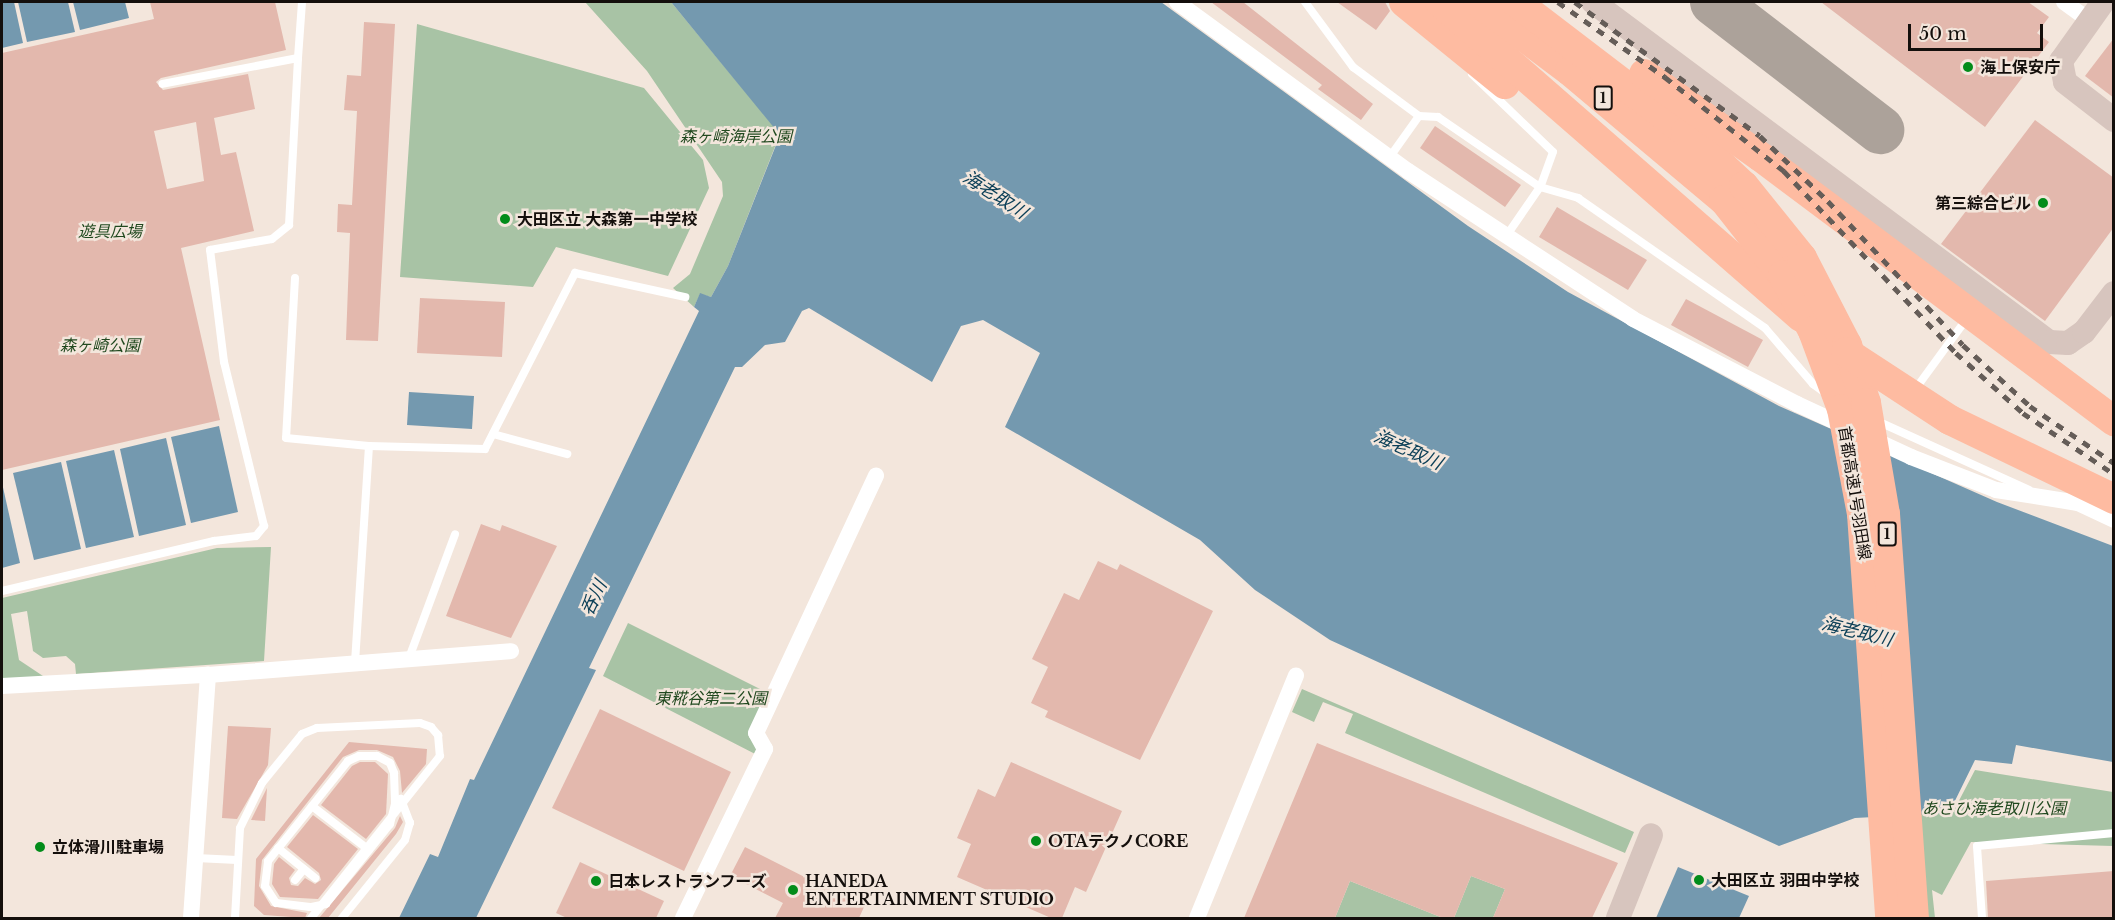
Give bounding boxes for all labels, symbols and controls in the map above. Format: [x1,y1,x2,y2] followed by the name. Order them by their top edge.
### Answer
[1911,12,2046,50] scale bar
[1919,23,1967,45] text: 50 m
[1980,57,2060,77] place label: 海上保安庁
[1961,60,1975,74] marker: 海上保安庁
[1592,86,1614,110] road number: 1
[680,126,792,146] park label: 森ヶ崎海岸公園
[959,166,1031,224] water label: 海老取川
[1935,193,2031,213] place label: 第三綜合ビル
[2036,196,2050,210] marker: 第三綜合ビル
[517,209,697,229] place label: 大田区立 大森第一中学校
[498,212,512,226] marker: 大田区立 大森第一中学校
[78,221,142,241] park label: 遊具広場
[60,335,140,355] park label: 森ヶ崎公園
[1371,425,1445,475] water label: 海老取川
[1835,425,1875,561] street label: 首都高速1号羽田線
[1876,522,1898,546] road number: 1
[576,577,612,619] water label: 呑川
[1819,613,1895,651] water label: 海老取川
[655,688,767,708] park label: 東糀谷第二公園
[1922,798,2066,818] park label: あさひ海老取川公園
[1048,831,1189,851] place label: OTAテクノCORE
[1029,834,1043,848] marker: OTAテクノCORE
[52,837,164,857] place label: 立体滑川駐車場
[33,840,47,854] marker: 立体滑川駐車場
[1711,870,1859,890] place label: 大田区立 羽田中学校
[608,871,768,891] place label: 日本レストランフーズ
[805,871,1054,909] place label: HANEDA ENTERTAINMENT STUDIO
[1692,873,1706,887] marker: 大田区立 羽田中学校
[589,874,603,888] marker: 日本レストランフーズ
[786,883,800,897] marker: HANEDA ENTERTAINMENT STUDIO

